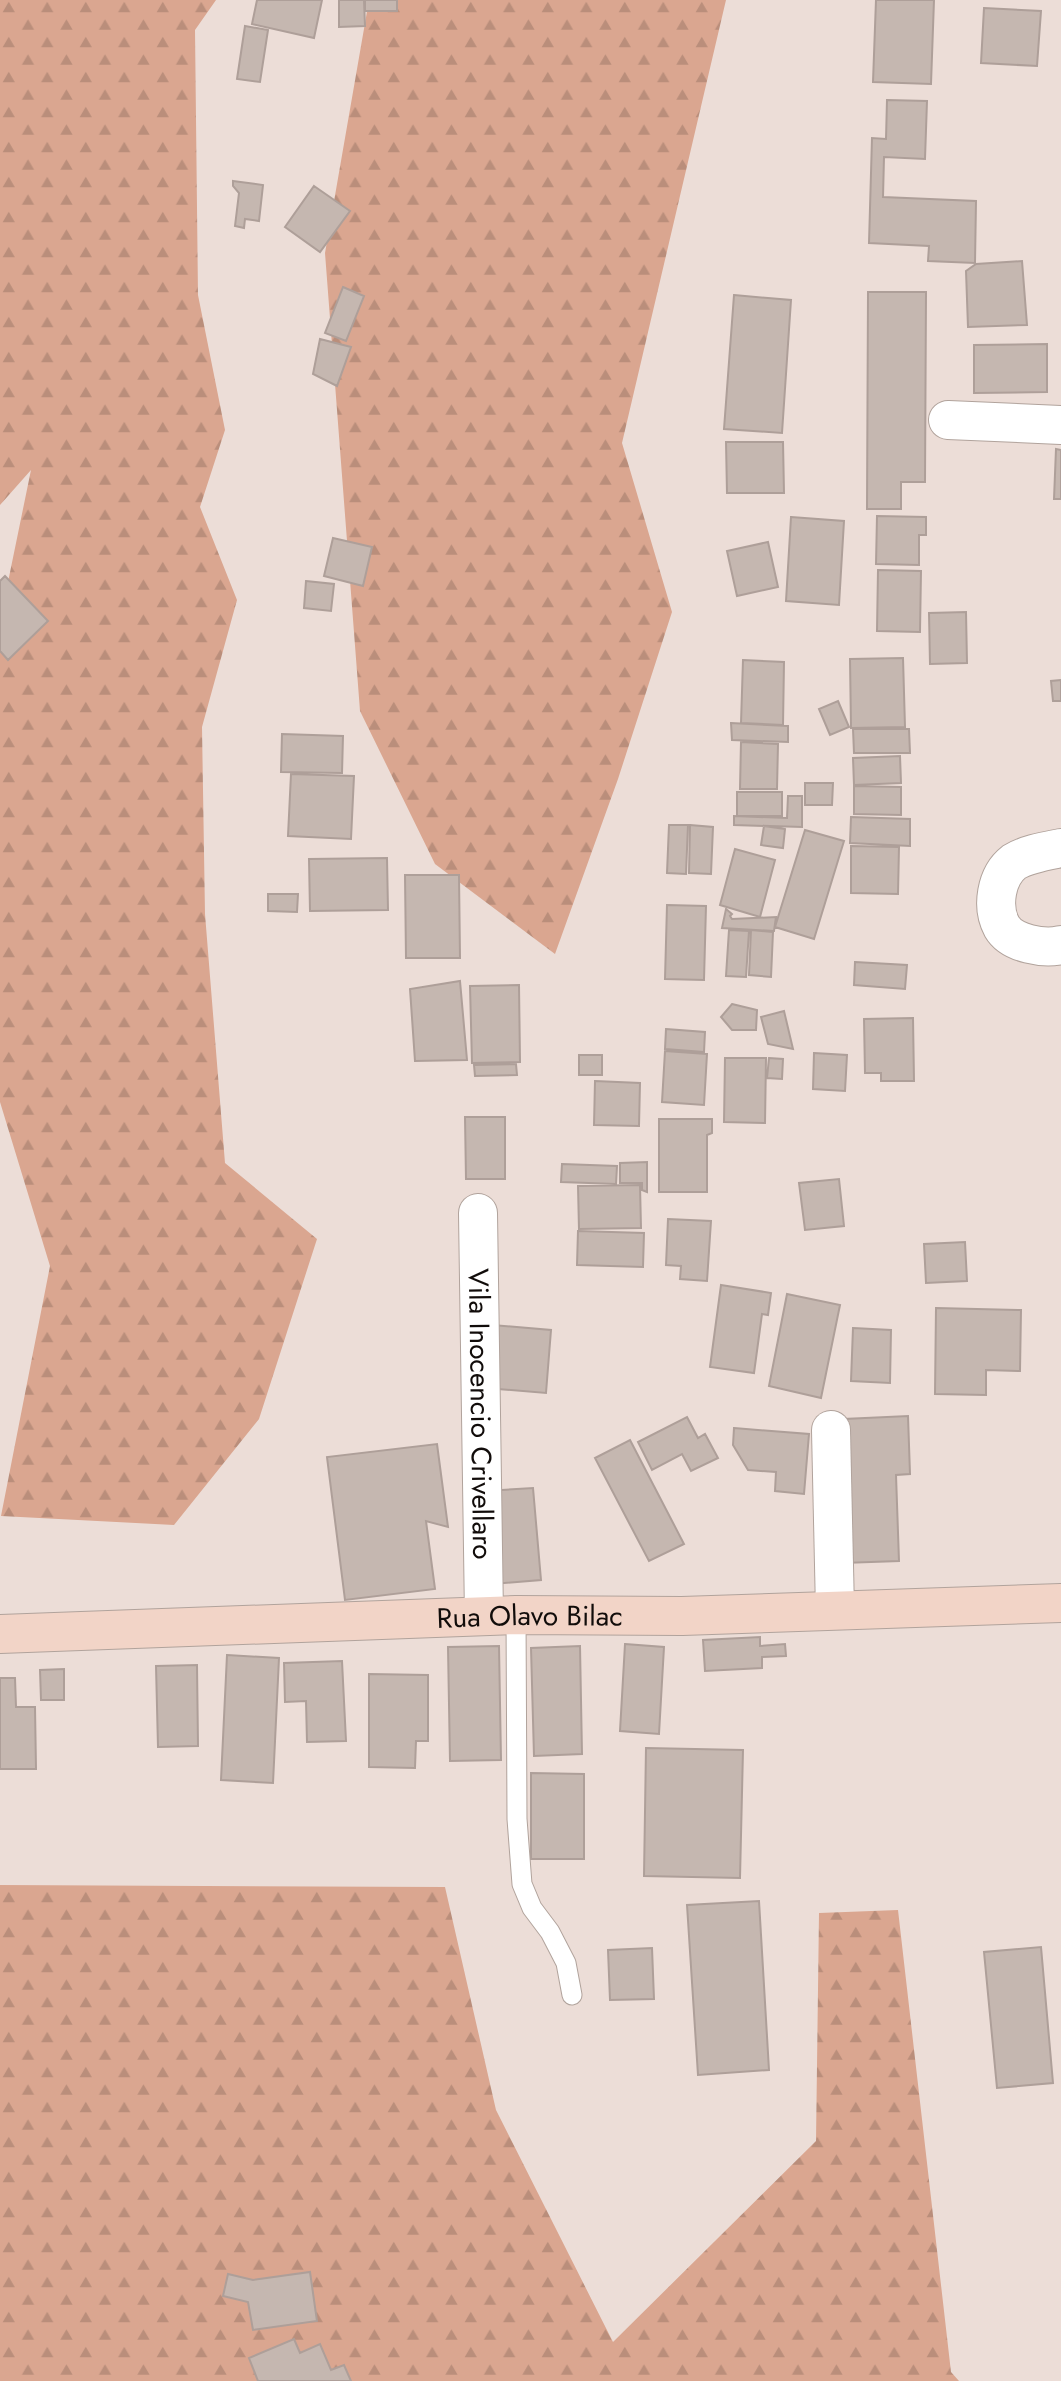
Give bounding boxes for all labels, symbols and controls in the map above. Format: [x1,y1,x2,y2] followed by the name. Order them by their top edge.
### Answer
[458,1268,504,1560] street label: Vila Inocencio Crivellaro
[436,1594,623,1638] street label: Rua Olavo Bilac

